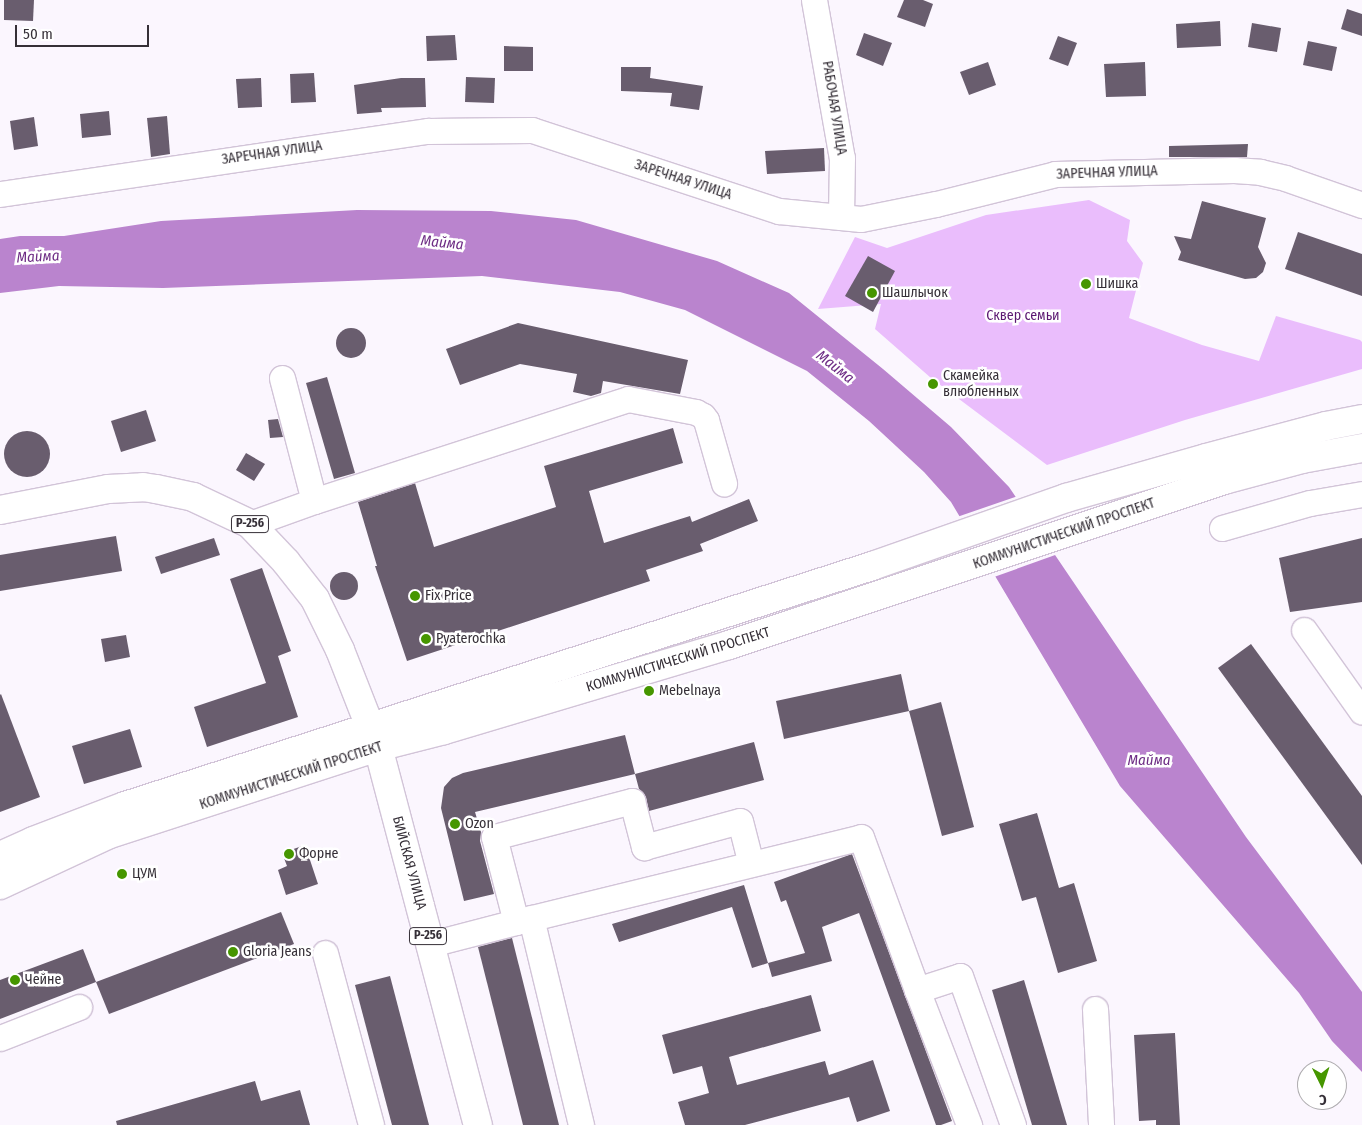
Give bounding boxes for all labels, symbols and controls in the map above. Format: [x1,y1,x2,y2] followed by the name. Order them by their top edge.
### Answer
[18,15,151,47] scale bar
[23,25,53,43] text: 50 m
[818,60,850,156] street label: РАБОЧАЯ УЛИЦА
[221,138,323,168] street label: ЗАРЕЧНАЯ УЛИЦА
[632,156,734,204] street label: ЗАРЕЧНАЯ УЛИЦА
[1056,163,1158,183] street label: ЗАРЕЧНАЯ УЛИЦА
[420,232,464,254] water label: Майма
[16,247,60,267] water label: Майма
[1096,276,1138,292] place label: Шишка
[1080,278,1092,290] marker: Шишка
[882,285,948,301] place label: Шашлычок
[866,287,878,299] marker: Шашлычок
[986,308,1060,324] park label: Сквер семьи
[813,347,857,387] water label: Майма
[943,368,1019,401] place label: Скамейка влюбленных
[927,378,939,390] marker: Скамейка влюбленных
[971,495,1157,573] street label: КОММУНИСТИЧЕСКИЙ ПРОСПЕКТ
[230,514,270,534] road number: Р-256
[425,588,472,604] place label: Fix Price
[409,590,421,602] marker: Fix Price
[584,624,772,696] street label: КОММУНИСТИЧЕСКИЙ ПРОСПЕКТ
[436,631,506,647] place label: Pyaterochka
[420,633,432,645] marker: Pyaterochka
[659,683,721,699] place label: Mebelnaya
[643,685,655,697] marker: Mebelnaya
[197,738,385,814] street label: КОММУНИСТИЧЕСКИЙ ПРОСПЕКТ
[1127,752,1171,770] water label: Майма
[388,814,430,912] street label: БИЙСКАЯ УЛИЦА
[465,816,494,832] place label: Ozon
[449,818,461,830] marker: Ozon
[299,846,339,862] place label: Форне
[283,848,295,860] marker: Форне
[132,866,157,882] place label: ЦУМ
[116,868,128,880] marker: ЦУМ
[408,926,448,946] road number: Р-256
[243,944,311,960] place label: Gloria Jeans
[227,946,239,958] marker: Gloria Jeans
[25,972,61,988] place label: Чейне
[9,974,21,986] marker: Чейне
[1297,1060,1347,1110] north arrow
[1319,1091,1327,1108] text: С

